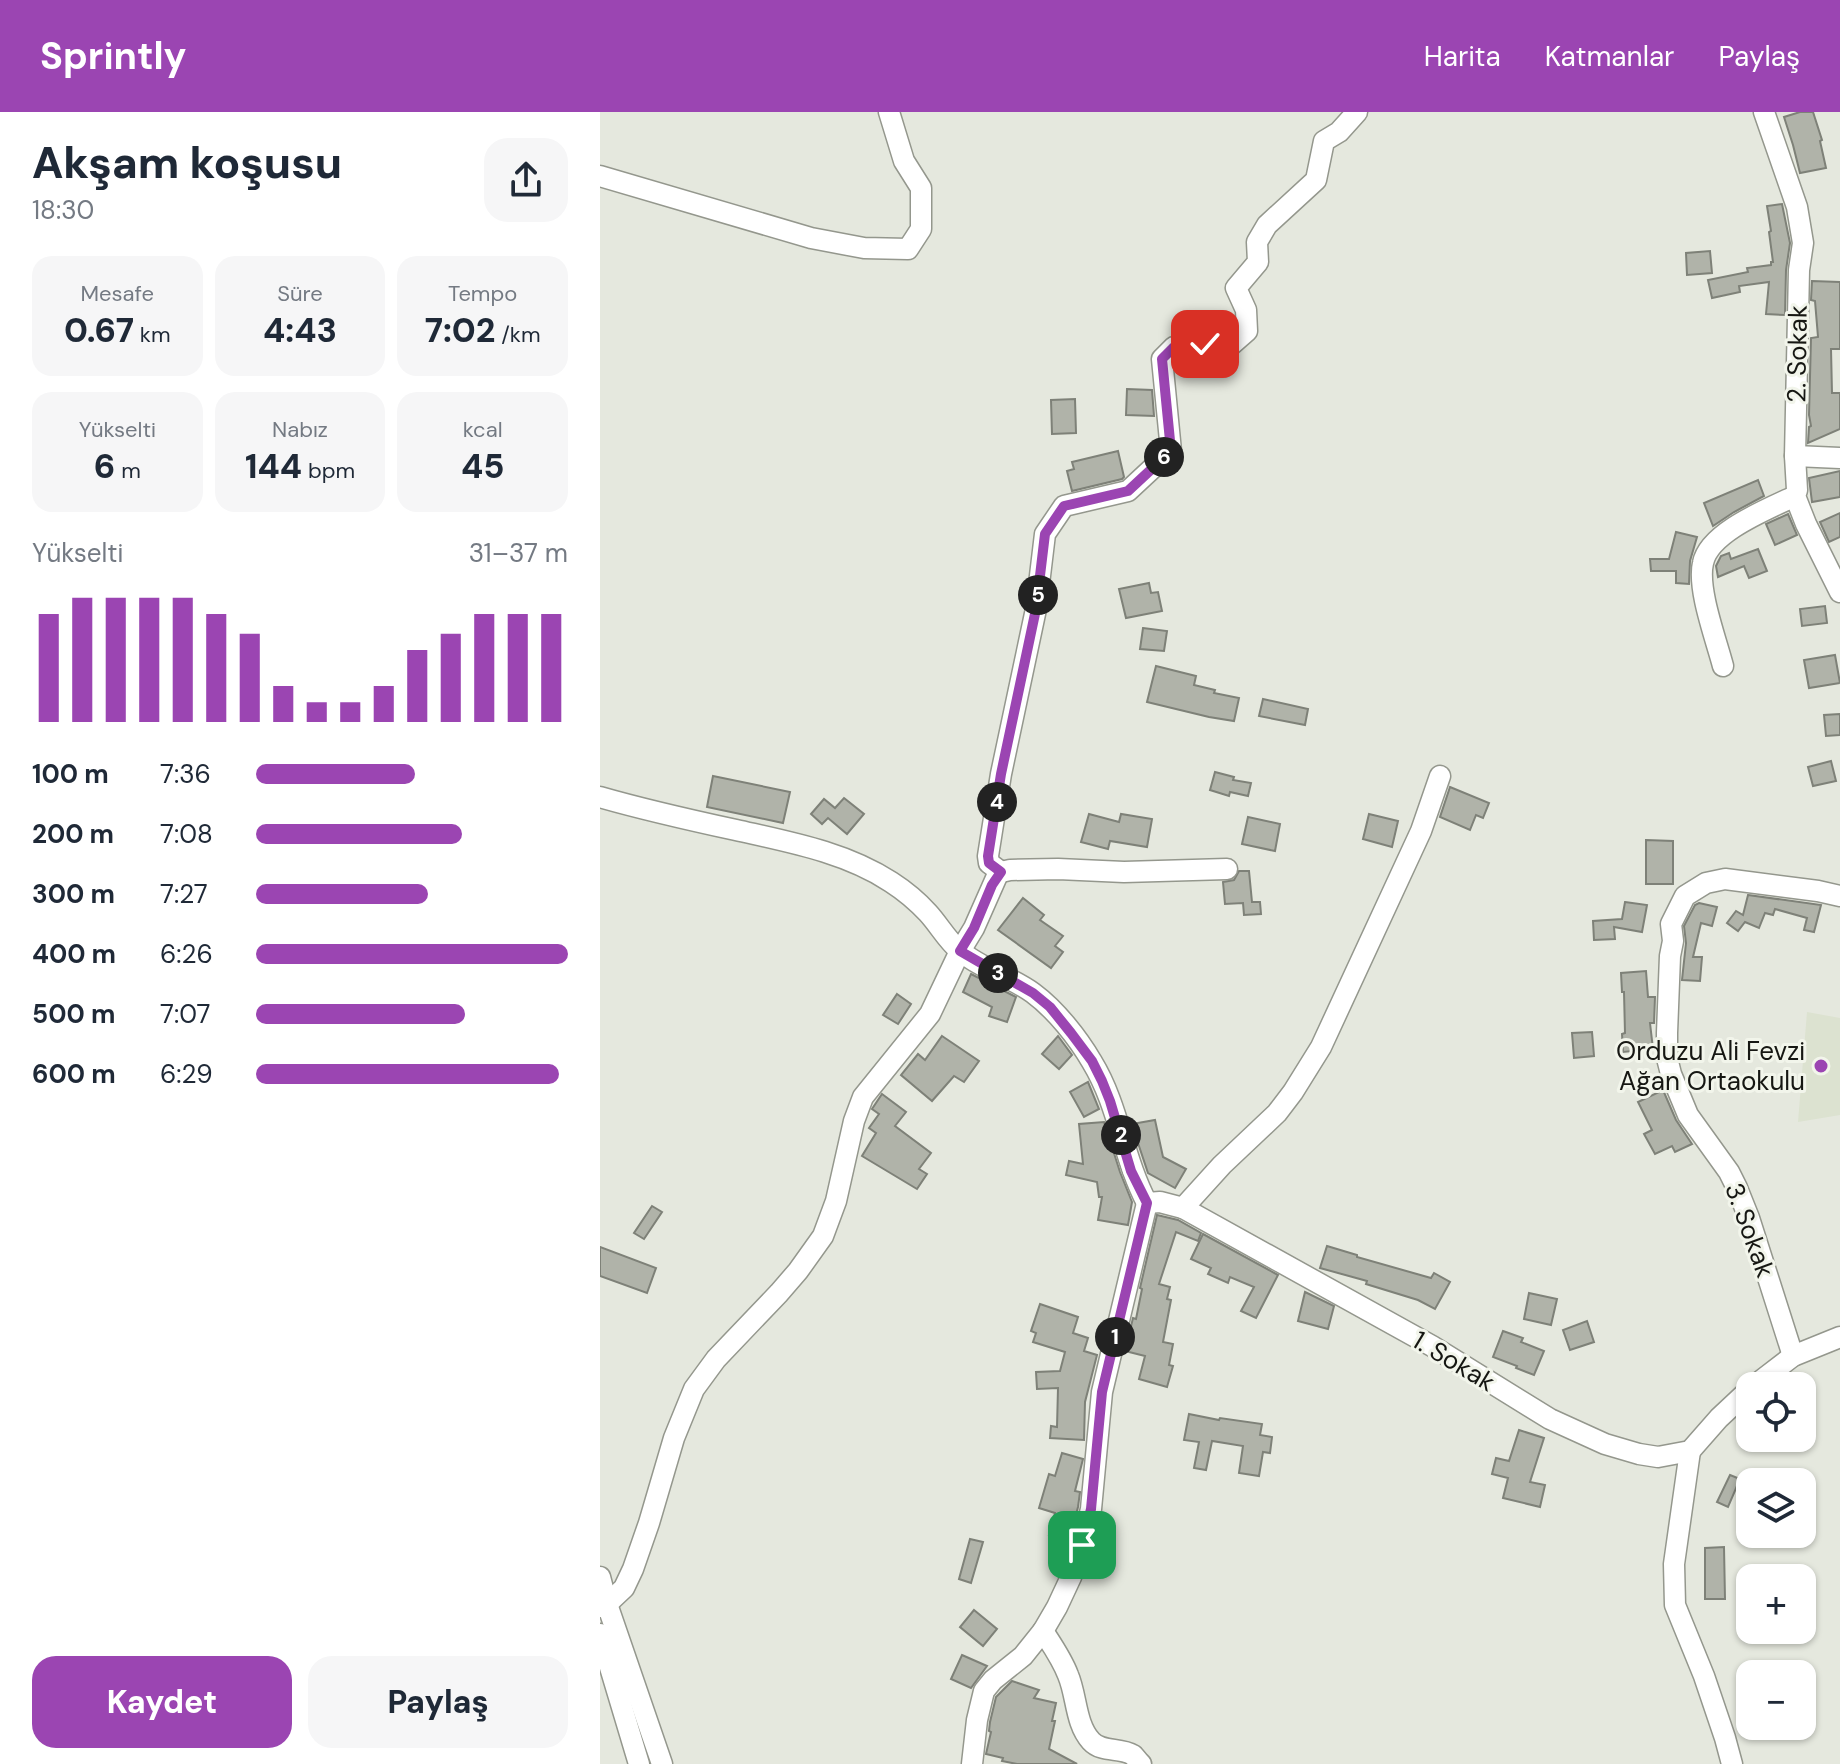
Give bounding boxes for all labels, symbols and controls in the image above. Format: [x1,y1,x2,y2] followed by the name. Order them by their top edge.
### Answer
[40,31,187,81] text: Sprintly
[1424,38,1501,75] text: Harita
[1545,38,1674,75] text: Katmanlar
[1718,38,1800,75] text: Paylaş
[32,134,342,192] text: Akşam koşusu
[484,138,568,222] button: share
[32,193,94,227] text: 18:30
[81,279,154,308] text: Mesafe
[277,279,323,308] text: Süre
[448,279,517,308] text: Tempo
[1779,305,1815,403] street label: 2. Sokak
[64,308,134,353] text: 0.67
[263,308,337,353] text: 4:43
[425,308,495,353] text: 7:02
[1171,310,1239,378] pin
[134,320,171,349] text: km
[495,320,541,349] text: /km
[1183,322,1227,366] icon: check
[79,415,156,444] text: Yükselti
[272,415,328,444] text: Nabız
[463,415,503,444] text: kcal
[1144,437,1184,477] pin: 6
[1157,442,1171,471] text: 6
[94,444,115,489] text: 6
[245,444,302,489] text: 144
[461,444,504,489] text: 45
[115,456,141,485] text: m
[302,456,355,485] text: bpm
[32,536,123,570] text: Yükselti
[469,536,568,570] text: 31–37 m
[1018,575,1058,615] pin: 5
[1031,580,1045,609] text: 5
[32,757,109,791] text: 100 m
[160,757,211,791] text: 7:36
[977,782,1017,822] pin: 4
[990,787,1004,816] text: 4
[32,817,114,851] text: 200 m
[160,817,213,851] text: 7:08
[32,877,115,911] text: 300 m
[160,877,208,911] text: 7:27
[32,937,116,971] text: 400 m
[160,937,213,971] text: 6:26
[978,953,1018,993] pin: 3
[991,958,1005,987] text: 3
[32,997,115,1031] text: 500 m
[160,997,210,1031] text: 7:07
[1616,1034,1805,1098] place label: Orduzu Ali Fevzi Ağan Ortaokulu
[32,1057,116,1091] text: 600 m
[160,1057,213,1091] text: 6:29
[1812,1057,1830,1075] marker: Orduzu Ali Fevzi Ağan Ortaokulu
[1101,1115,1141,1155] pin: 2
[1115,1120,1127,1149] text: 2
[1717,1178,1783,1282] street label: 3. Sokak
[1095,1317,1135,1357] pin: 1
[1111,1322,1119,1351] text: 1
[1406,1323,1502,1399] street label: 1. Sokak
[1736,1372,1816,1740] map controls
[1736,1372,1816,1452] button: locate
[1736,1468,1816,1548] button: layers
[1048,1511,1116,1579] pin
[1060,1523,1104,1567] icon: arrive
[1736,1564,1816,1644] button: +
[32,1656,292,1748] button: Kaydet
[308,1656,568,1748] button: Paylaş
[1736,1660,1816,1740] button: −

